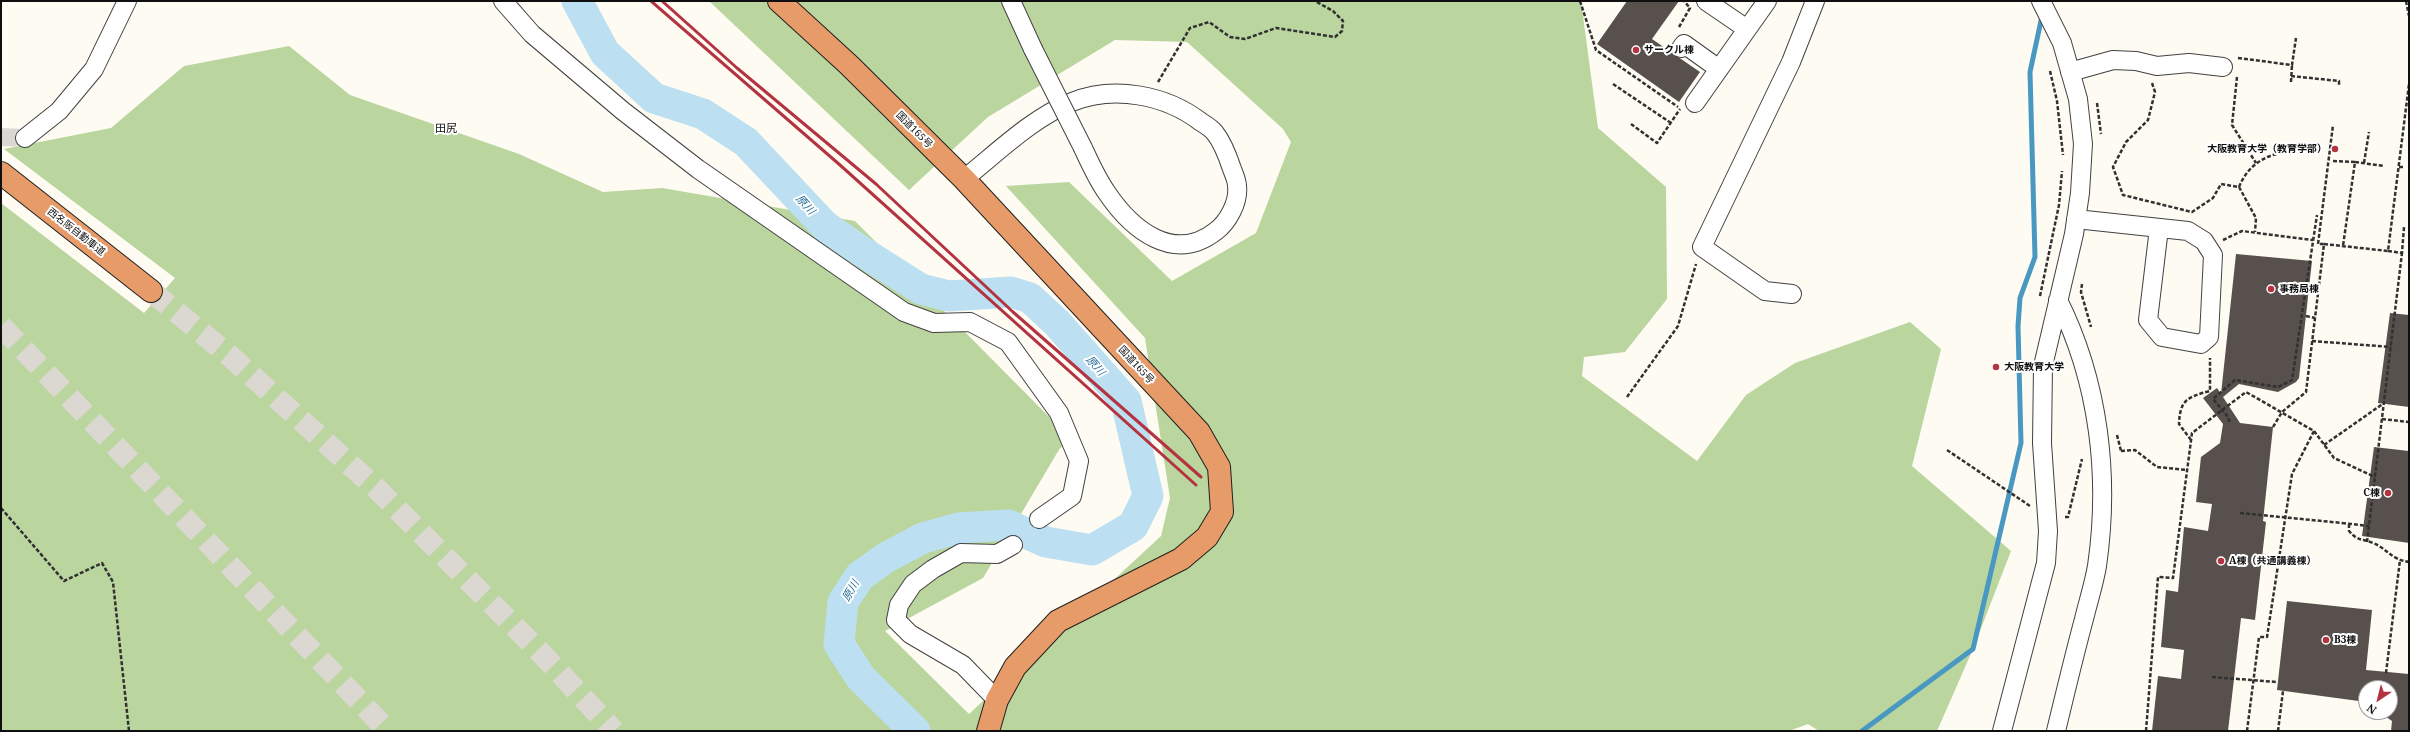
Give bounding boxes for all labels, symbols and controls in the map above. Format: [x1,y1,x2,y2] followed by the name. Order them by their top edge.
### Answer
[1644,44,1694,56] place label: サークル棟
[1631,45,1641,55] marker: サークル棟
[893,109,935,151] street label: 国道165号
[435,122,457,136] district label: 田尻
[2207,143,2327,155] place label: 大阪教育大学（教育学部）
[2330,144,2340,154] marker: 大阪教育大学（教育学部）
[793,192,817,218] water label: 原川
[45,206,107,258] street label: 西名阪自動車道
[2279,283,2319,295] place label: 事務局棟
[2266,284,2276,294] marker: 事務局棟
[1116,344,1156,386] street label: 国道165号
[1083,353,1107,379] water label: 原川
[2004,361,2064,373] place label: 大阪教育大学
[1991,362,2001,372] marker: 大阪教育大学
[2363,487,2380,499] place label: C棟
[2383,488,2393,498] marker: C棟
[2229,555,2317,567] place label: A棟（共通講義棟）
[2216,556,2226,566] marker: A棟（共通講義棟）
[840,578,862,604] water label: 原川
[2334,634,2356,646] place label: B3棟
[2321,635,2331,645] marker: B3棟
[2358,680,2398,720] north arrow
[2364,701,2379,718] text: N

